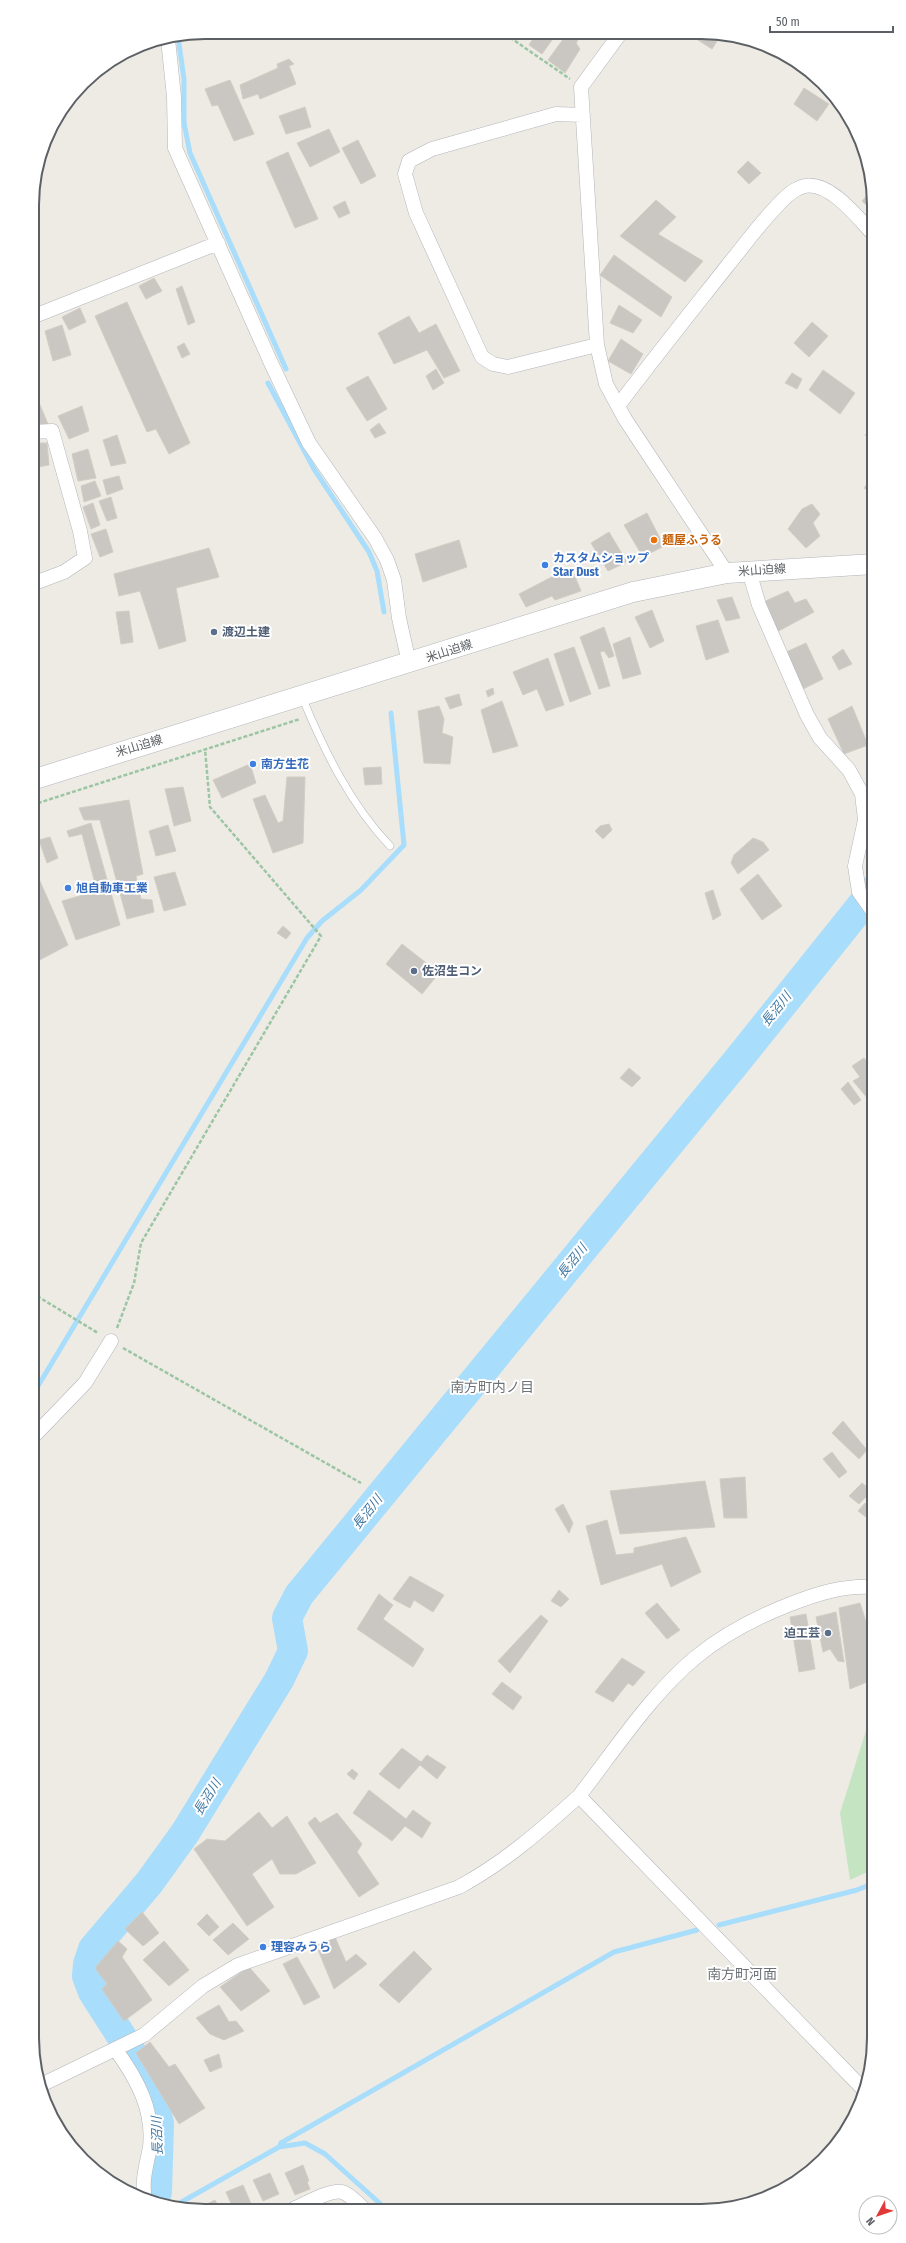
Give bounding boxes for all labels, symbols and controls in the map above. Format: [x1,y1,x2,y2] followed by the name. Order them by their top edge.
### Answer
[770,8,893,34] scale bar
[776,15,800,29] text: 50 m
[662,533,722,547] place label: 麺屋ふうる
[649,535,659,545] marker: 麺屋ふうる
[553,551,649,579] place label: カスタムショップ Star Dust
[540,560,550,570] marker: カスタムショップ Star Dust
[738,561,786,579] street label: 米山迫線
[222,625,270,639] place label: 渡辺土建
[209,627,219,637] marker: 渡辺土建
[424,637,474,665] street label: 米山迫線
[114,732,164,760] street label: 米山迫線
[261,757,309,771] place label: 南方生花
[248,759,258,769] marker: 南方生花
[76,881,148,895] place label: 旭自動車工業
[63,883,73,893] marker: 旭自動車工業
[422,964,482,978] place label: 佐沼生コン
[409,966,419,976] marker: 佐沼生コン
[758,988,795,1029] water label: 長沼川
[554,1240,591,1281] water label: 長沼川
[450,1379,534,1396] district label: 南方町内ノ目
[349,1491,386,1532] water label: 長沼川
[784,1626,820,1640] place label: 迫工芸
[823,1628,833,1638] marker: 迫工芸
[190,1775,225,1818] water label: 長沼川
[271,1940,331,1954] place label: 理容みうら
[258,1942,268,1952] marker: 理容みうら
[707,1966,777,1983] district label: 南方町河面
[149,2114,165,2156] water label: 長沼川
[858,2195,898,2235] north arrow
[864,2214,878,2228] text: N

